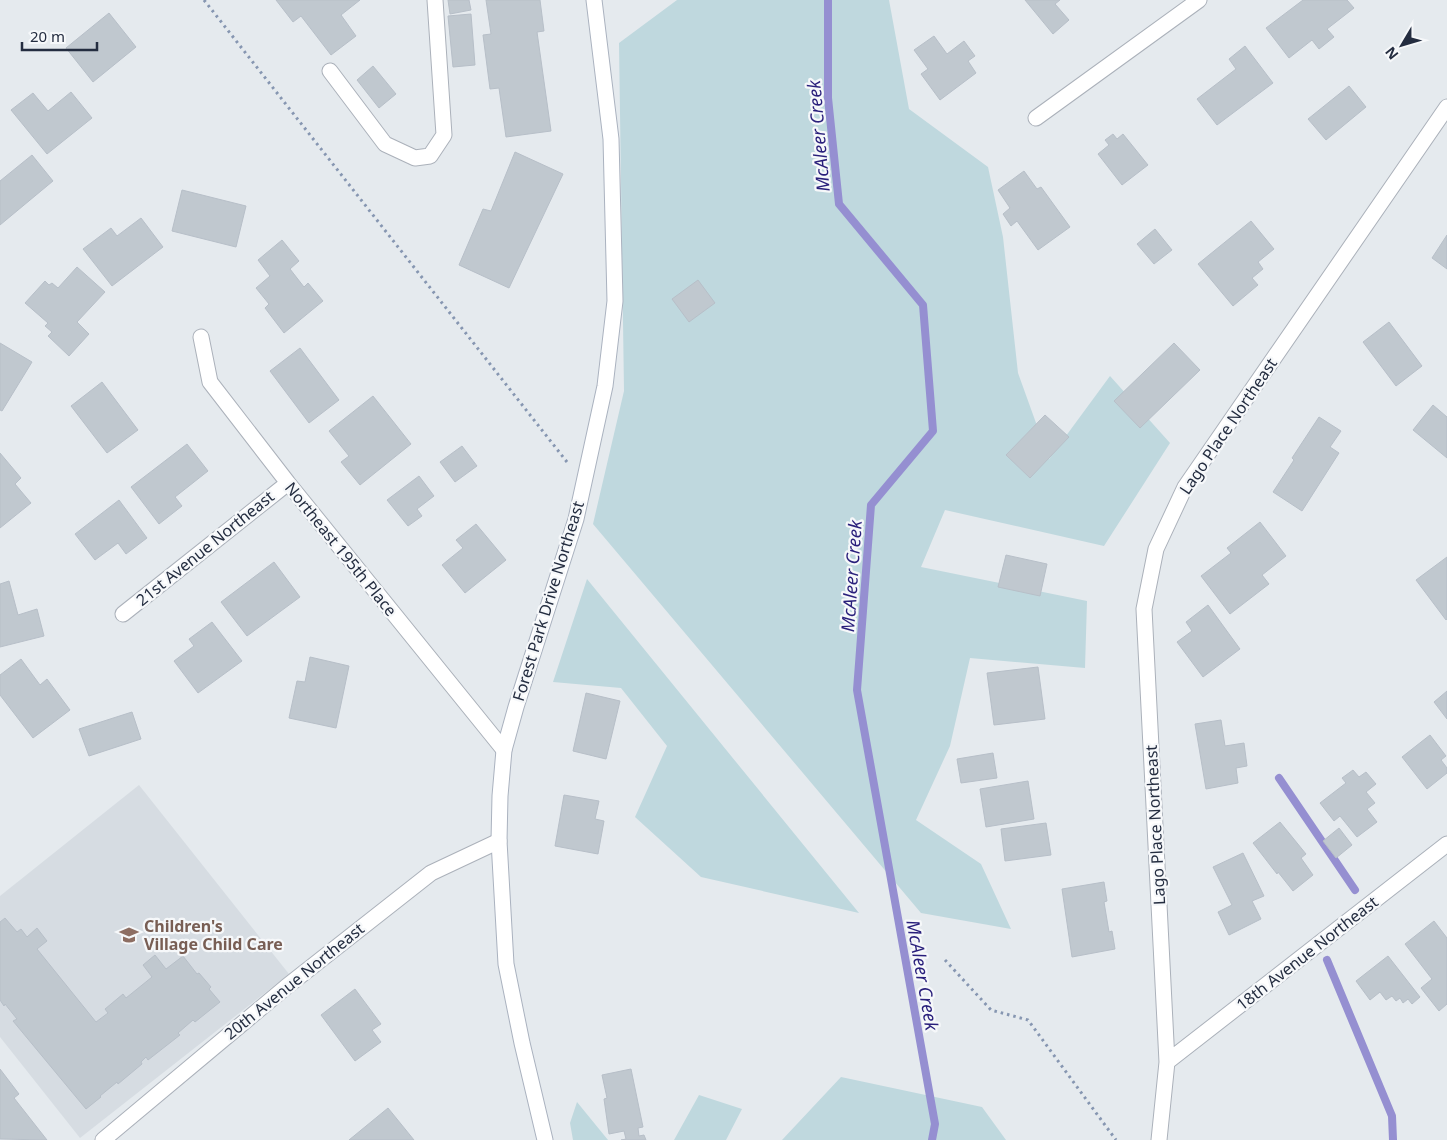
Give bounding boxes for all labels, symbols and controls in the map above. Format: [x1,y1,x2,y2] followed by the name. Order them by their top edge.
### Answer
[22,20,98,52] scale bar
[1377,20,1427,70] north arrow
[30,26,65,46] text: 20 m
[1380,43,1402,64] text: N
[801,78,835,193] water label: McAleer Creek
[1174,353,1282,499] street label: Lago Place Northeast
[280,477,402,621] street label: Northeast 195th Place
[131,485,279,611] street label: 21st Avenue Northeast
[507,498,589,704] street label: Forest Park Drive Northeast
[835,518,867,633] water label: McAleer Creek
[1140,744,1170,906] street label: Lago Place Northeast
[1232,891,1383,1015] street label: 18th Avenue Northeast
[144,915,283,955] place label: Children's Village Child Care
[219,918,369,1044] street label: 20th Avenue Northeast
[901,918,945,1033] water label: McAleer Creek
[118,924,140,946] school or university icon: Children's Village Child Care

